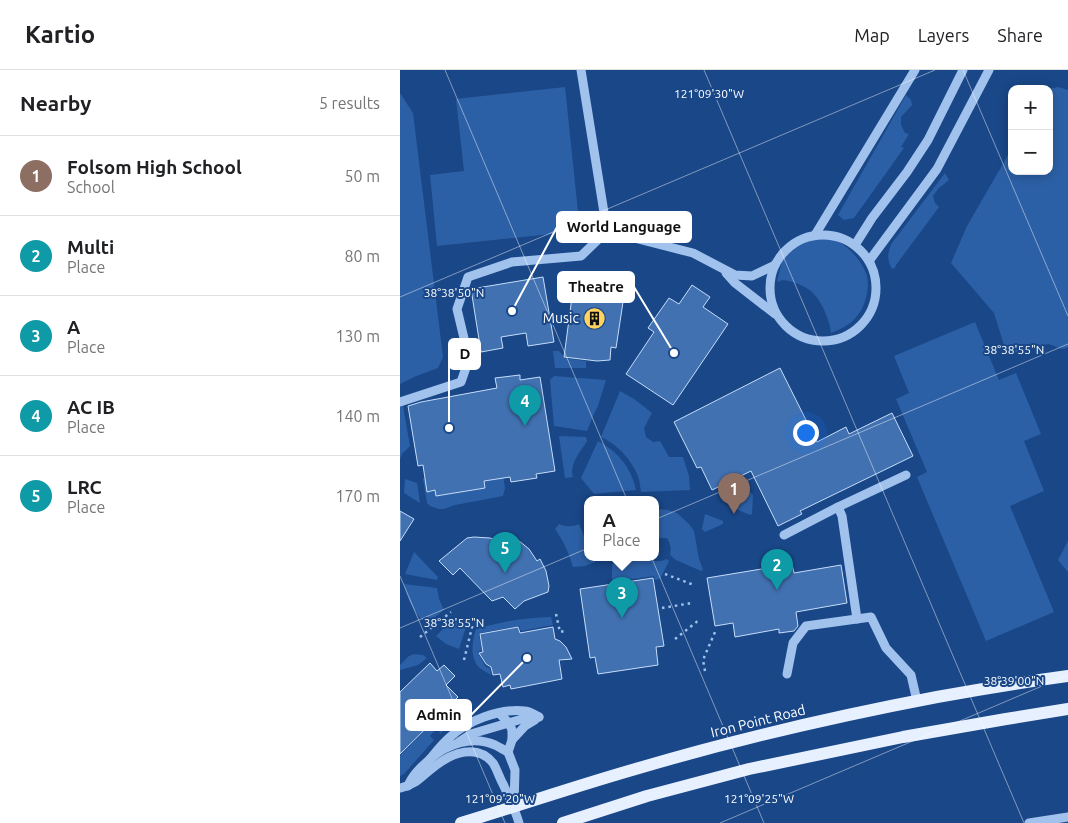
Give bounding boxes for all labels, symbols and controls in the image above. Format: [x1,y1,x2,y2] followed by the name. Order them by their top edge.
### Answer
[25,21,95,48] text: Kartio
[854,25,890,45] text: Map
[918,25,969,45] text: Layers
[997,25,1043,45] text: Share
[1008,85,1053,175] map controls
[1008,85,1053,130] button: +
[674,87,744,100] text: 121°09'30"W
[20,91,91,115] text: Nearby
[319,94,380,112] text: 5 results
[1008,130,1053,175] button: −
[67,156,242,178] text: Folsom High School
[31,167,41,185] text: 1
[344,167,380,185] text: 50 m
[67,178,115,196] text: School
[557,212,691,242] callout: World Language
[567,218,681,235] text: World Language
[67,236,114,258] text: Multi
[31,247,41,265] text: 2
[344,247,380,265] text: 80 m
[67,258,105,276] text: Place
[558,272,634,302] callout: Theatre
[568,278,624,295] text: Theatre
[424,286,484,299] text: 38°38'50"N
[583,306,607,330] building icon: Music
[543,310,579,326] place label: Music
[67,316,80,338] text: A
[31,327,41,345] text: 3
[335,327,380,345] text: 130 m
[67,338,105,356] text: Place
[449,339,480,369] callout: D
[984,343,1044,356] text: 38°38'55"N
[460,345,471,362] text: D
[509,385,541,426] pin: 4
[67,396,115,418] text: AC IB
[31,407,41,425] text: 4
[335,407,380,425] text: 140 m
[67,418,105,436] text: Place
[793,420,819,446] your location
[718,473,750,514] pin: 1
[67,476,102,498] text: LRC
[31,487,41,505] text: 5
[335,487,380,505] text: 170 m
[584,496,659,561] popup
[67,498,105,516] text: Place
[602,509,616,531] text: A
[602,531,641,549] text: Place
[489,532,521,573] pin: 5
[761,549,793,590] pin: 2
[606,577,638,618] pin: 3
[424,616,484,629] text: 38°38'55"N
[984,674,1044,687] text: 38°39'00"N
[406,700,471,730] callout: Admin
[709,701,807,741] street label: Iron Point Road
[416,706,462,723] text: Admin
[465,792,535,805] text: 121°09'20"W
[724,792,794,805] text: 121°09'25"W

